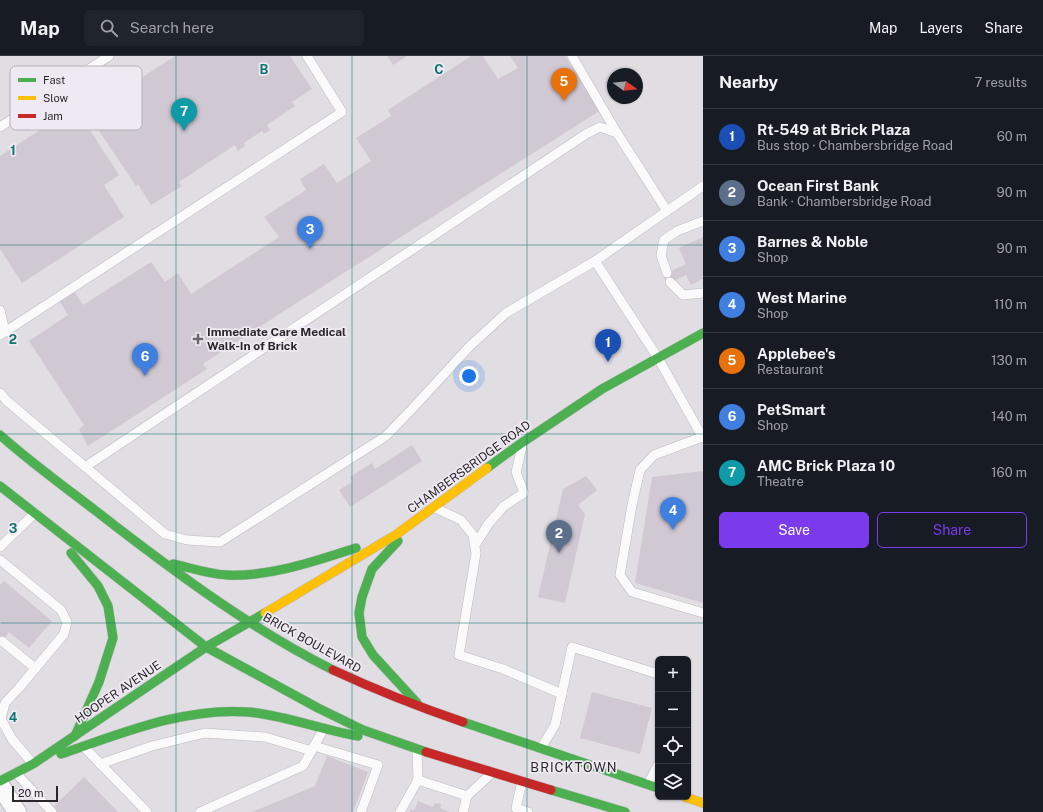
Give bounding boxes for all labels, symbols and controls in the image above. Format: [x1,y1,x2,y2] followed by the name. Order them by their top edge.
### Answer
[84,10,364,46] search box
[20,17,60,39] text: Map
[98,17,120,39] icon: search
[130,19,214,36] text: Search here
[869,20,897,36] text: Map
[919,20,963,36] text: Layers
[985,20,1023,36] text: Share
[260,62,269,77] text: B
[434,62,444,77] text: C
[10,66,142,130] legend
[551,68,577,101] pin: 5
[607,68,643,104] north arrow
[719,72,778,92] text: Nearby
[43,74,65,86] text: Fast
[974,75,1027,90] text: 7 results
[43,92,69,104] text: Slow
[171,98,197,131] pin: 7
[43,110,63,122] text: Jam
[757,121,910,138] text: Rt-549 at Brick Plaza
[729,129,735,144] text: 1
[997,129,1027,144] text: 60 m
[757,138,953,153] text: Bus stop · Chambersbridge Road
[10,143,16,158] text: 1
[757,177,879,194] text: Ocean First Bank
[728,185,736,200] text: 2
[997,185,1027,200] text: 90 m
[757,194,931,209] text: Bank · Chambersbridge Road
[297,216,323,249] pin: 3
[757,233,868,250] text: Barnes & Noble
[728,241,736,256] text: 3
[997,241,1027,256] text: 90 m
[757,250,788,265] text: Shop
[757,289,847,306] text: West Marine
[728,297,736,312] text: 4
[994,297,1027,312] text: 110 m
[757,306,788,321] text: Shop
[207,325,346,353] place label: Immediate Care Medical Walk-In of Brick
[595,329,621,362] pin: 1
[9,332,17,347] text: 2
[192,333,204,345] marker: Immediate Care Medical Walk-In of Brick
[132,343,158,376] pin: 6
[757,345,836,362] text: Applebee's
[728,353,736,368] text: 5
[991,353,1027,368] text: 130 m
[757,362,823,377] text: Restaurant
[459,366,479,386] your location
[757,401,826,418] text: PetSmart
[728,409,736,424] text: 6
[991,409,1027,424] text: 140 m
[405,418,533,516] street label: CHAMBERSBRIDGE ROAD
[757,418,788,433] text: Shop
[757,457,895,474] text: AMC Brick Plaza 10
[728,465,736,480] text: 7
[991,465,1027,480] text: 160 m
[757,474,804,489] text: Theatre
[660,497,686,530] pin: 4
[719,512,869,548] button: Save
[877,512,1027,548] button: Share
[546,520,572,553] pin: 2
[9,521,18,536] text: 3
[260,610,364,676] street label: BRICK BOULEVARD
[655,656,691,800] map controls
[655,656,691,692] button: +
[72,658,164,726] street label: HOOPER AVENUE
[655,692,691,728] button: −
[9,710,18,725] text: 4
[655,728,691,764] button: locate
[530,760,618,775] district label: BRICKTOWN
[655,764,691,800] button: layers
[12,784,58,803] scale bar
[18,787,43,799] text: 20 m

